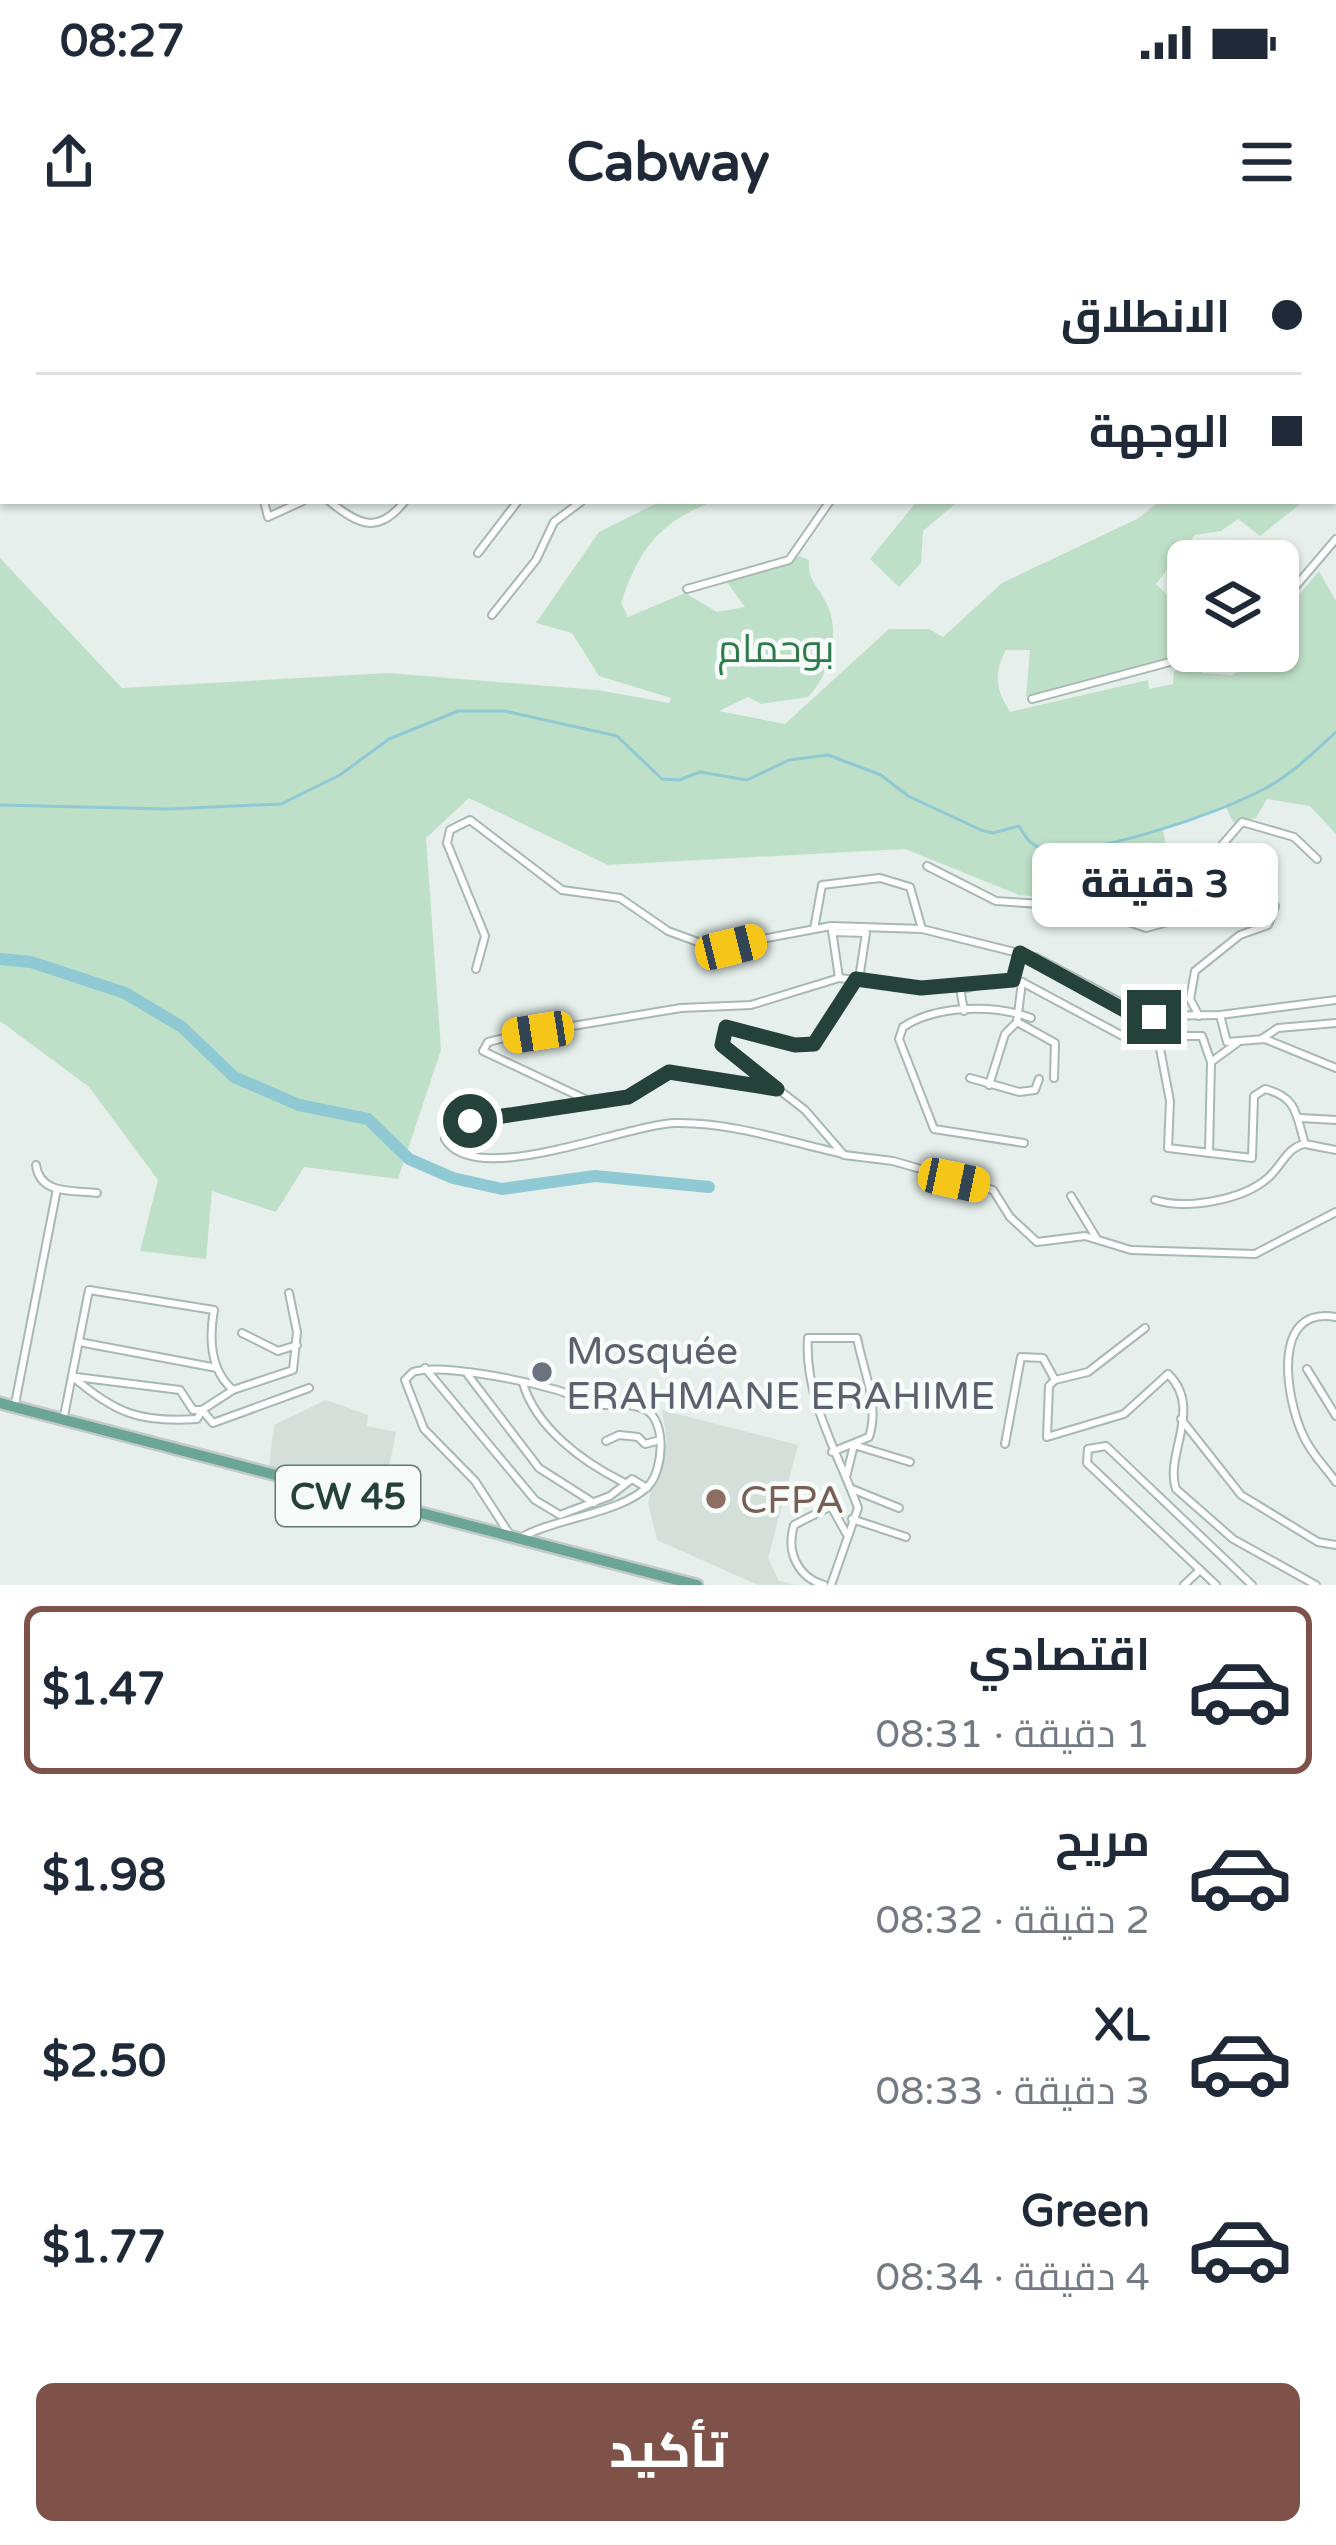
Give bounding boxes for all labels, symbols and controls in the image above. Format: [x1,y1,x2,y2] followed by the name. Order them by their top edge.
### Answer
[60,15,185,69] text: 08:27
[36,129,102,195] icon: share
[1234,129,1300,195] icon: menu
[567,130,769,195] text: Cabway
[1061,291,1230,345] text: الانطلاق
[1089,406,1230,460] text: الوجهة
[1167,540,1299,672] map controls
[1167,540,1299,672] button: layers
[718,626,834,675] park label: بوحمام
[1031,843,1277,927] callout: 3 دقيقة
[1081,861,1229,908] text: 3 دقيقة
[692,921,770,973] car
[1127,990,1181,1044] route end
[500,1009,576,1055] car
[443,1094,497,1148] route start
[915,1155,993,1205] car
[566,1328,995,1420] place label: Mosquée ERAHMANE ERAHIME
[529,1359,555,1385] marker: Mosquée ERAHMANE ERAHIME
[276,1466,420,1526] road number: CW 45
[740,1477,844,1524] place label: CFPA
[703,1486,729,1512] marker: CFPA
[969,1629,1150,1683] text: اقتصادي
[1186,1636,1294,1744] icon: car
[42,1663,165,1717] text: $1.47
[875,1711,1150,1758] text: 1 دقيقة · 08:31
[1055,1815,1150,1869] text: مريح
[1186,1822,1294,1930] icon: car
[42,1849,166,1903] text: $1.98
[875,1897,1150,1944] text: 2 دقيقة · 08:32
[1094,1999,1150,2053] text: XL
[1186,2008,1294,2116] icon: car
[42,2035,166,2089] text: $2.50
[875,2068,1150,2115] text: 3 دقيقة · 08:33
[1021,2185,1150,2239] text: Green
[1186,2194,1294,2302] icon: car
[42,2221,166,2275] text: $1.77
[875,2254,1150,2301] text: 4 دقيقة · 08:34
[36,2383,1300,2521] button: تأكيد

